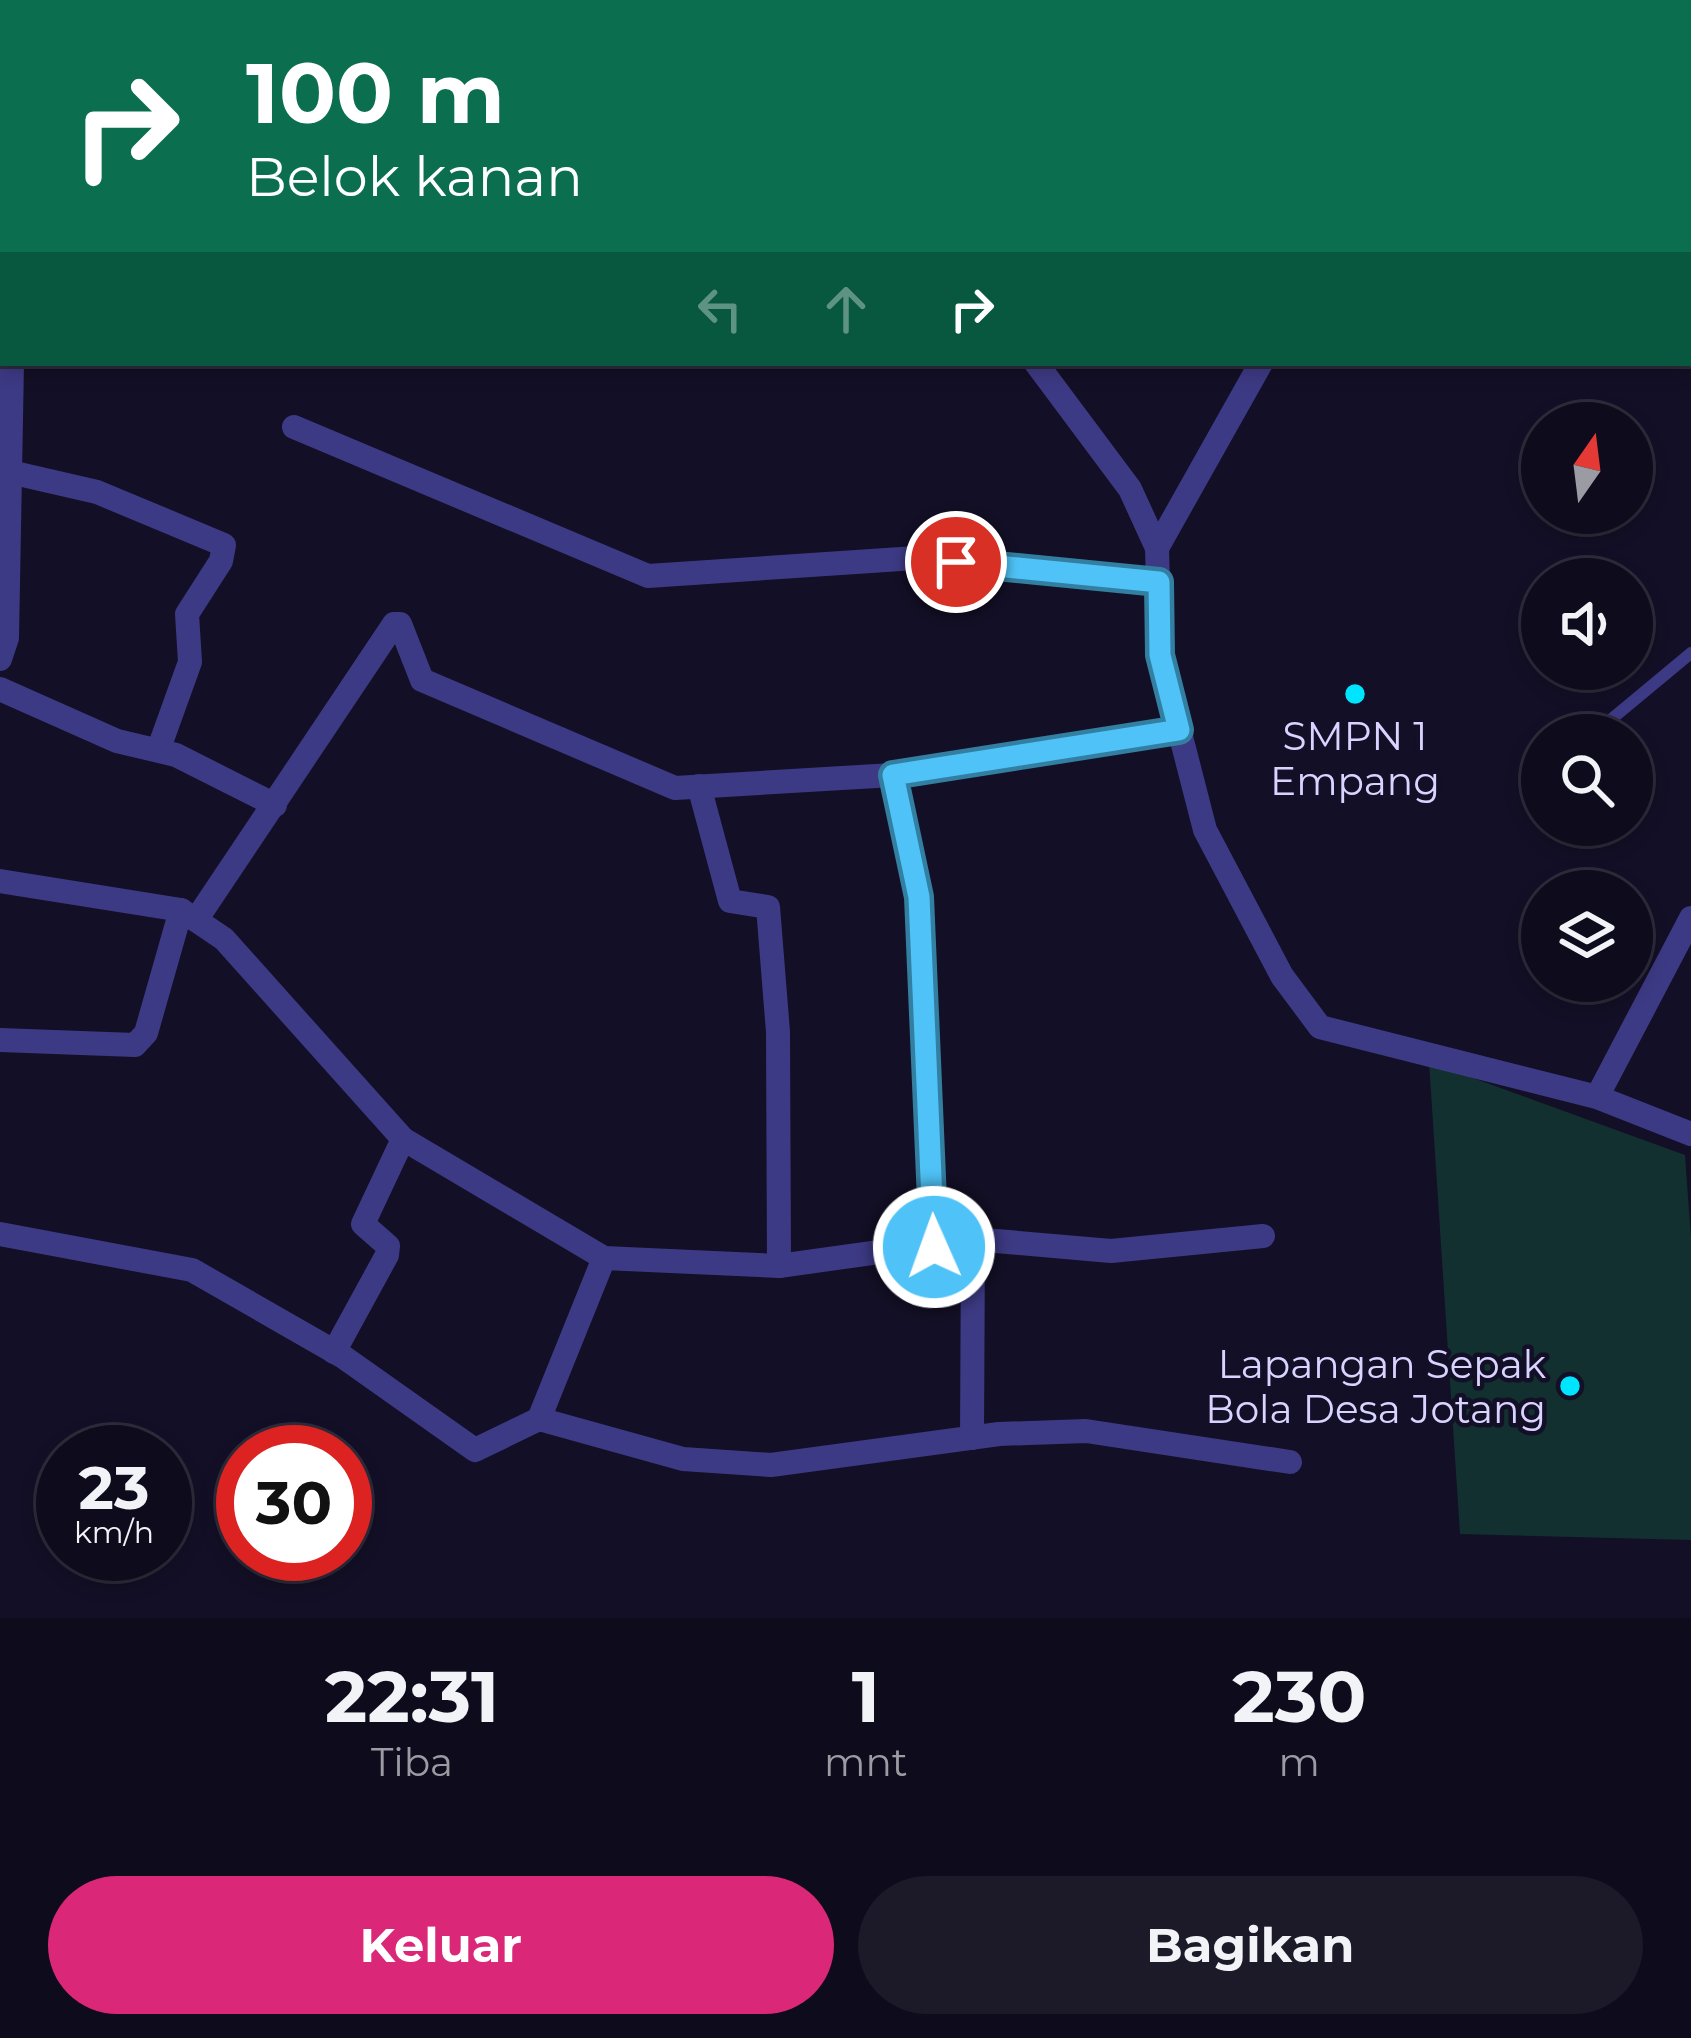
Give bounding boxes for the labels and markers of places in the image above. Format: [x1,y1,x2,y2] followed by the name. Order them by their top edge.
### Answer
[905,511,1007,613] pin
[1342,681,1368,707] marker: SMPN 1 Empang
[1270,712,1440,805] place label: SMPN 1 Empang
[1205,1340,1547,1433] place label: Lapangan Sepak Bola Desa Jotang
[1557,1373,1583,1399] marker: Lapangan Sepak Bola Desa Jotang

